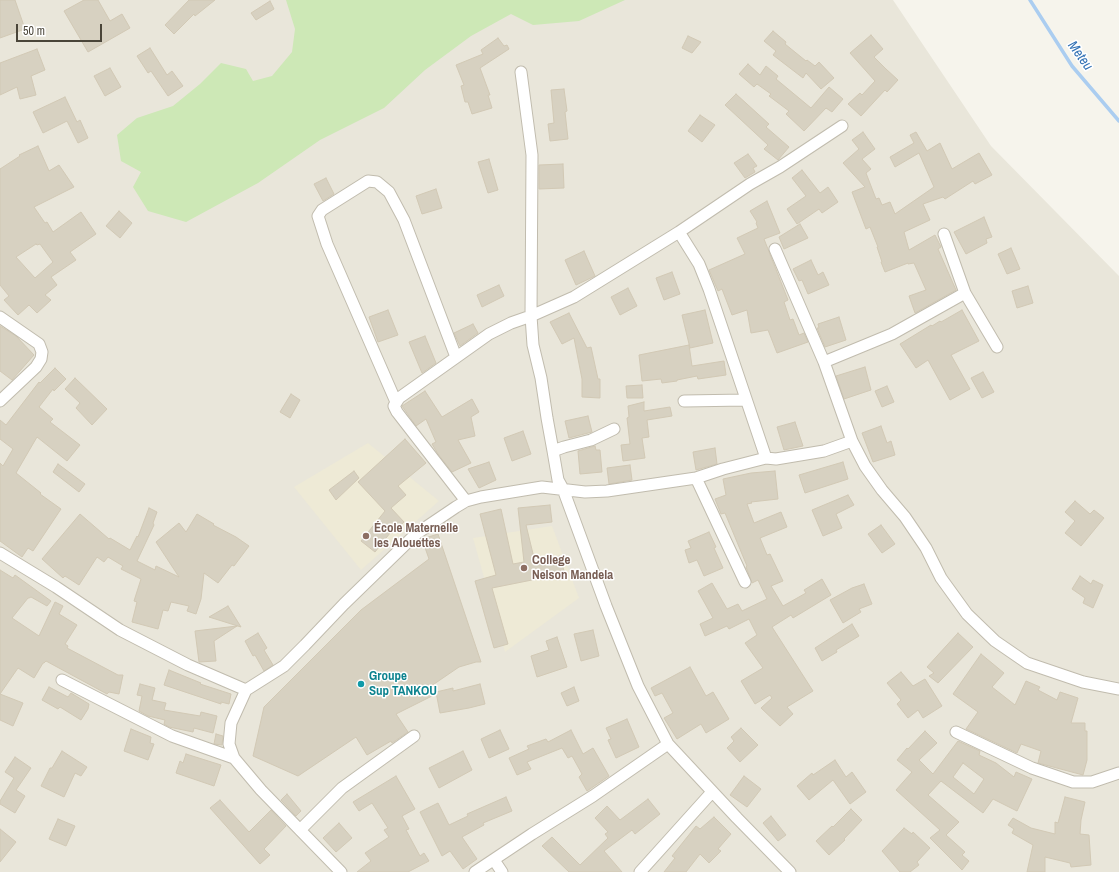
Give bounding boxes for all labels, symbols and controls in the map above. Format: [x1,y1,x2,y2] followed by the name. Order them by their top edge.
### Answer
[18,16,104,42] scale bar
[23,23,45,39] text: 50 m
[1064,38,1096,74] water label: Meteu
[374,521,458,552] place label: École Maternelle les Alouettes
[361,531,371,541] marker: École Maternelle les Alouettes
[532,553,613,584] place label: College Nelson Mandela
[519,563,529,573] marker: College Nelson Mandela
[369,669,437,700] place label: Groupe Sup TANKOU
[356,679,366,689] marker: Groupe Sup TANKOU

